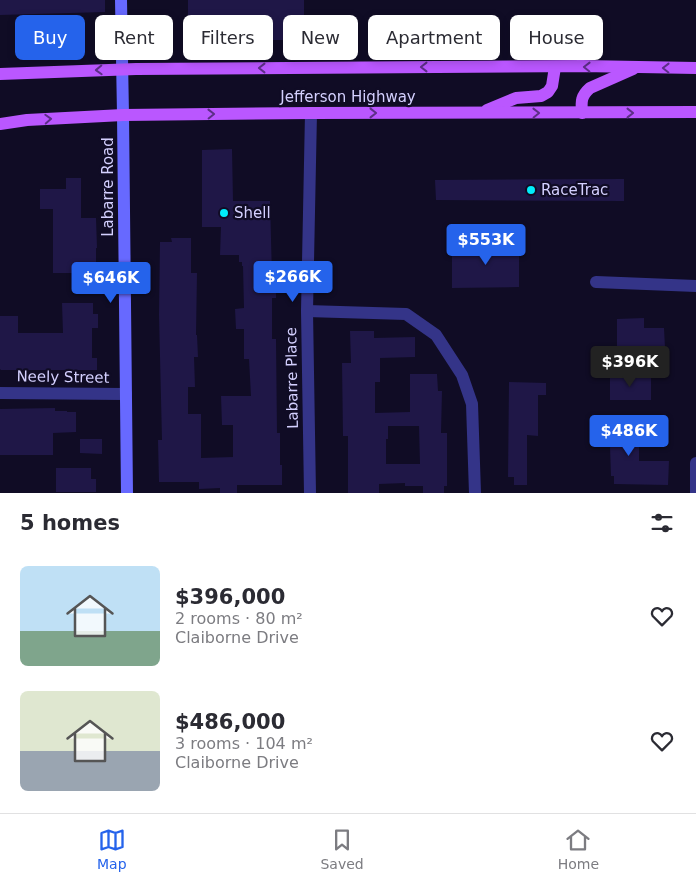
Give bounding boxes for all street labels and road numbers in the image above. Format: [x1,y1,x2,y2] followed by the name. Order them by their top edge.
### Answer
[279,88,416,106] street label: Jefferson Highway
[99,137,117,237] street label: Labarre Road
[282,327,302,429] street label: Labarre Place
[16,367,110,387] street label: Neely Street

